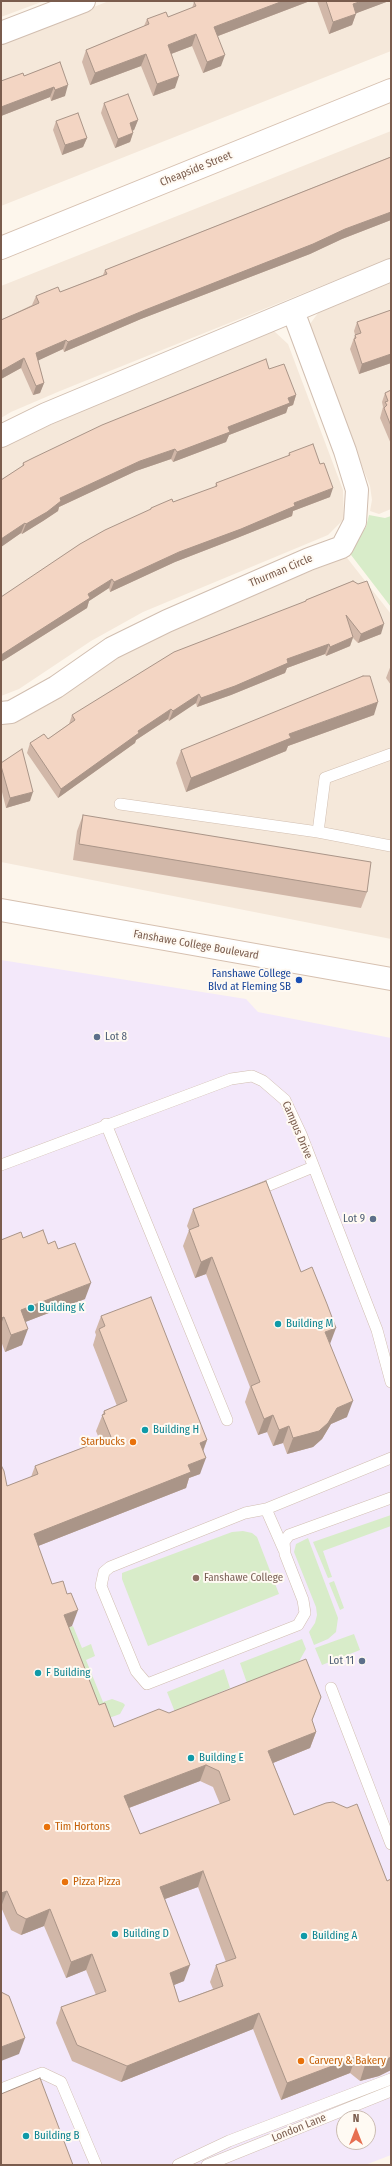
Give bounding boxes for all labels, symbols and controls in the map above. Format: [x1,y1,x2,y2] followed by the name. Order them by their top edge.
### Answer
[158,149,234,189] street label: Cheapside Street
[247,552,315,590] street label: Thurman Circle
[132,927,260,963] street label: Fanshawe College Boulevard
[208,967,291,993] place label: Fanshawe College Blvd at Fleming SB
[294,975,304,985] marker: Fanshawe College Blvd at Fleming SB
[105,1030,127,1044] place label: Lot 8
[92,1032,102,1042] marker: Lot 8
[279,1099,315,1161] street label: Campus Drive
[343,1212,365,1226] place label: Lot 9
[368,1214,378,1224] marker: Lot 9
[39,1301,84,1315] place label: Building K
[26,1303,36,1313] marker: Building K
[286,1317,333,1331] place label: Building M
[273,1319,283,1329] marker: Building M
[153,1423,199,1437] place label: Building H
[140,1425,150,1435] marker: Building H
[81,1435,125,1449] place label: Starbucks
[128,1437,138,1447] marker: Starbucks
[204,1571,283,1585] place label: Fanshawe College
[191,1573,201,1583] marker: Fanshawe College
[329,1654,354,1668] place label: Lot 11
[357,1656,367,1666] marker: Lot 11
[46,1666,90,1680] place label: F Building
[33,1668,43,1678] marker: F Building
[199,1751,244,1765] place label: Building E
[186,1753,196,1763] marker: Building E
[55,1820,110,1834] place label: Tim Hortons
[42,1822,52,1832] marker: Tim Hortons
[73,1875,121,1889] place label: Pizza Pizza
[60,1877,70,1887] marker: Pizza Pizza
[123,1927,169,1941] place label: Building D
[110,1929,120,1939] marker: Building D
[312,1929,357,1943] place label: Building A
[299,1931,309,1941] marker: Building A
[309,2054,386,2068] place label: Carvery & Bakery
[296,2056,306,2066] marker: Carvery & Bakery
[336,2110,376,2150] north arrow
[270,2111,328,2145] street label: London Lane
[353,2112,359,2125] text: N
[34,2129,80,2143] place label: Building B
[21,2131,31,2141] marker: Building B

